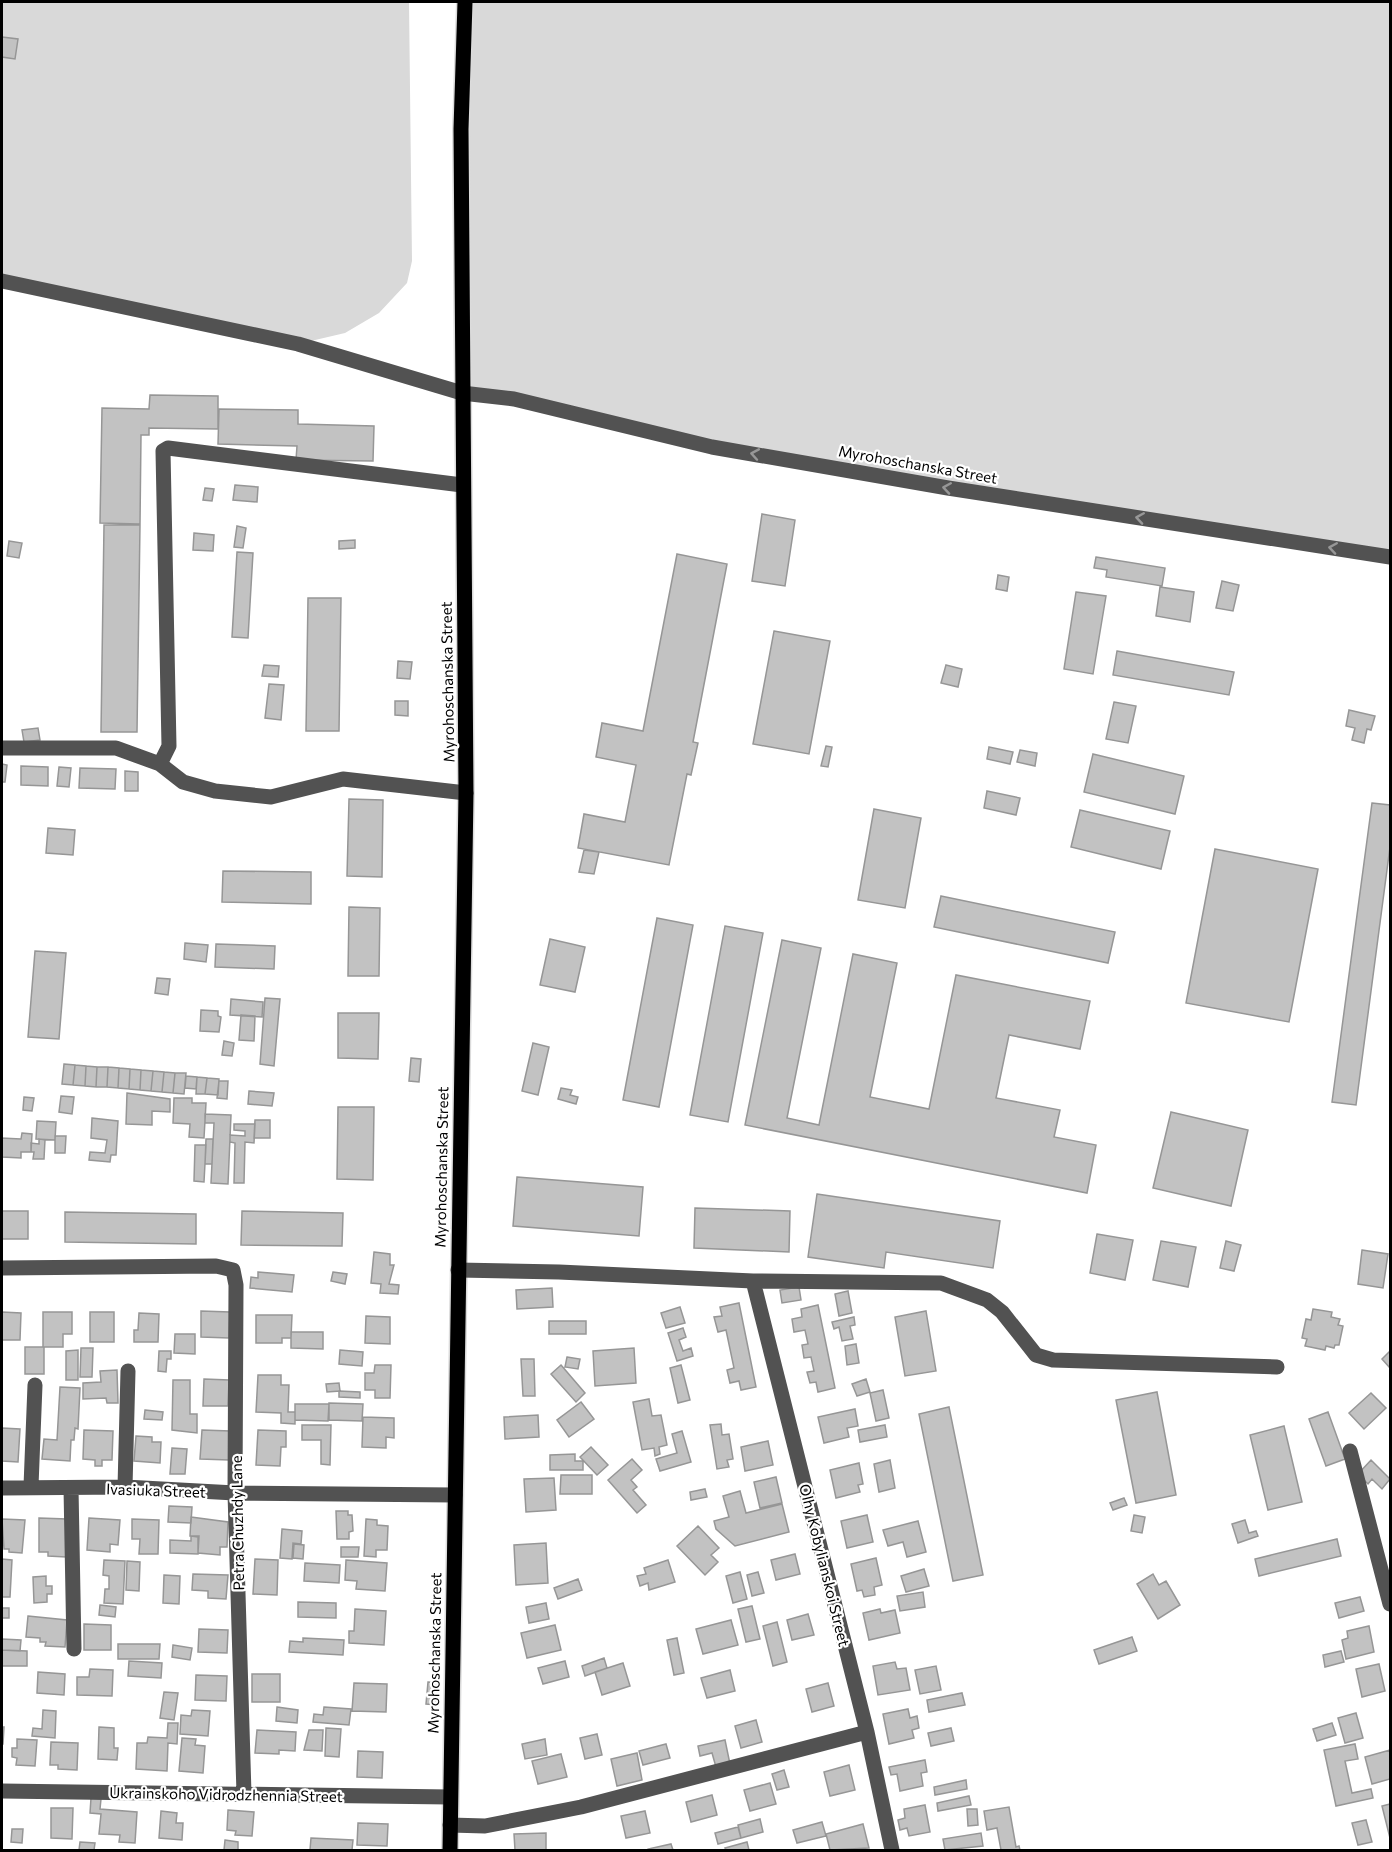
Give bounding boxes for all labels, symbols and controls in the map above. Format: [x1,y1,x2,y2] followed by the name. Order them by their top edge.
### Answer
[837,441,999,487] street label: Myrohoschanska Street
[751,448,761,461] one-way arrow
[943,482,952,494] one-way arrow
[1135,512,1145,524] one-way arrow
[1328,542,1337,554] one-way arrow
[437,601,457,763] street label: Myrohoschanska Street
[431,1086,451,1248] street label: Myrohoschanska Street
[227,1455,247,1591] street label: Petra Chuzhdy Lane
[106,1479,206,1501] street label: Ivasiuka Street
[796,1482,854,1648] street label: Olhy Kobylianskoi Street
[424,1572,444,1734] street label: Myrohoschanska Street
[109,1783,343,1805] street label: Ukrainskoho Vidrodzhennia Street

